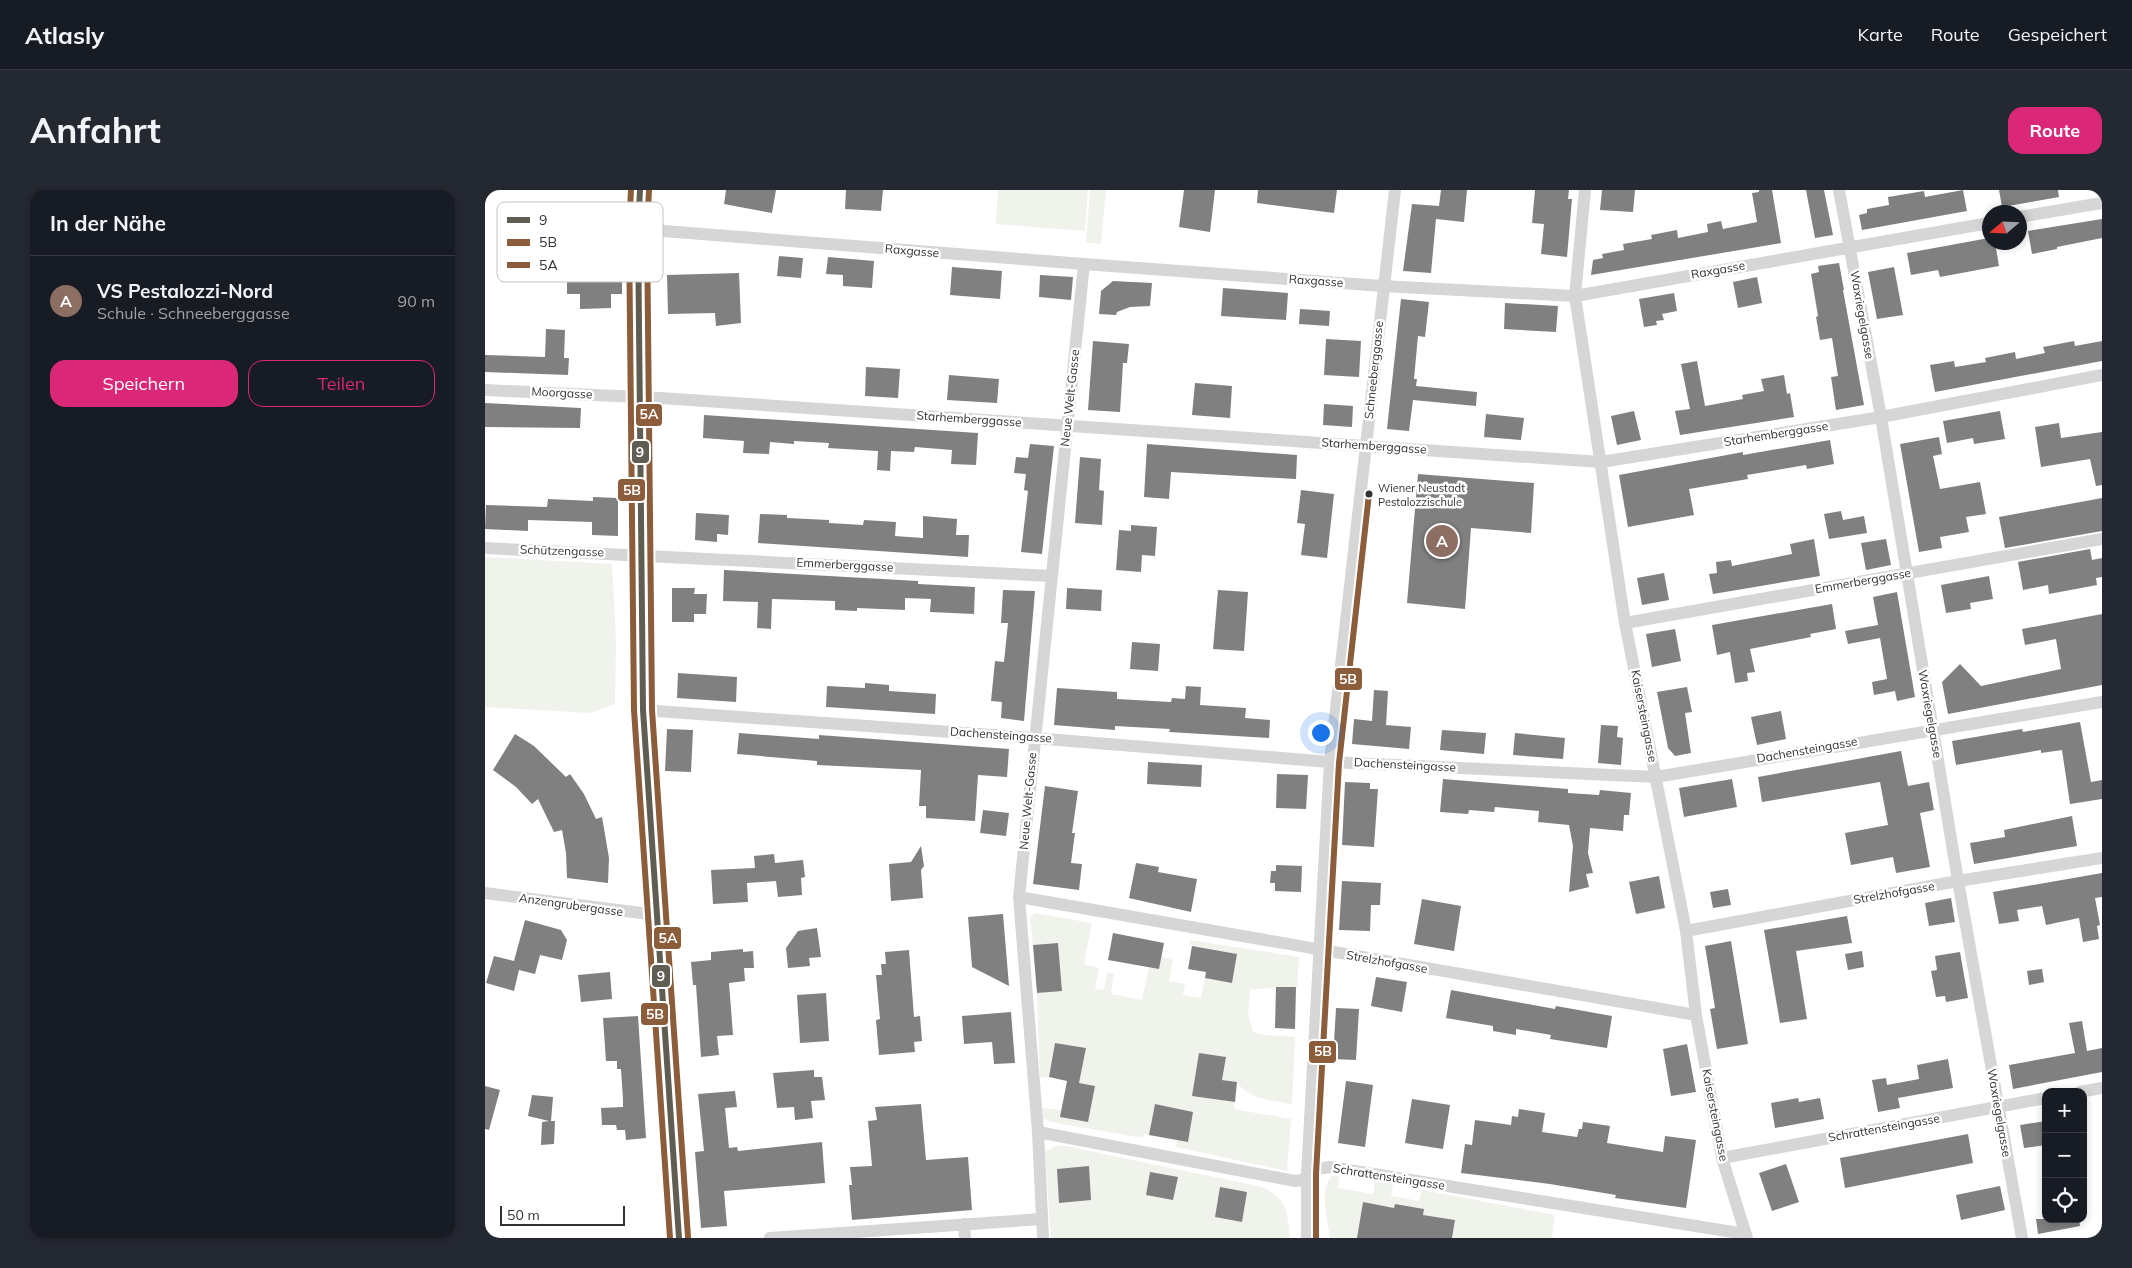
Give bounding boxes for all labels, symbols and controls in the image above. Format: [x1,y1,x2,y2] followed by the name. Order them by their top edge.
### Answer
[25,20,104,50] text: Atlasly
[1858,23,1903,46] text: Karte
[1931,23,1980,46] text: Route
[2008,23,2107,46] text: Gespeichert
[2008,107,2102,154] button: Route
[30,108,161,152] text: Anfahrt
[497,202,663,282] legend
[1982,205,2027,250] north arrow
[50,210,166,236] text: In der Nähe
[539,211,547,229] text: 9
[539,233,557,251] text: 5B
[884,241,940,260] street label: Raxgasse
[539,256,558,274] text: 5A
[1690,257,1746,282] street label: Raxgasse
[1847,270,1878,360] street label: Waxriegelgasse
[1288,271,1344,290] street label: Raxgasse
[97,279,273,303] text: VS Pestalozzi-Nord
[60,291,72,311] text: A
[398,291,435,311] text: 90 m
[97,303,290,323] text: Schule · Schneeberggasse
[1361,320,1386,420] street label: Schneeberggasse
[1057,349,1082,447] street label: Neue Welt-Gasse
[50,360,238,407] button: Speichern
[248,360,435,407] button: Teilen
[531,383,593,402] street label: Moorgasse
[635,403,663,427] line badge: 5A
[640,405,659,423] text: 5A
[916,407,1022,430] street label: Starhemberggasse
[1723,418,1829,449] street label: Starhemberggasse
[1321,434,1427,457] street label: Starhemberggasse
[631,440,650,464] line badge: 9
[636,443,644,461] text: 9
[617,478,646,502] line badge: 5B
[623,481,641,499] text: 5B
[1378,481,1465,509] place label: Wiener Neustadt Pestalozzischule
[1364,489,1374,499] marker: Wiener Neustadt Pestalozzischule
[1426,522,1458,560] pin: A
[520,542,604,559] street label: Schützengasse
[796,554,894,575] street label: Emmerberggasse
[1814,565,1912,596] street label: Emmerberggasse
[1334,667,1363,691] line badge: 5B
[1628,668,1661,763] street label: Kaisersteingasse
[1915,669,1946,759] street label: Waxriegelgasse
[1339,670,1357,688] text: 5B
[1308,720,1334,746] your location
[950,723,1052,746] street label: Dachensteingasse
[1755,733,1858,766] street label: Dachensteingasse
[1016,752,1039,850] street label: Neue Welt-Gasse
[1354,754,1456,775] street label: Dachensteingasse
[1852,878,1936,907] street label: Strelzhofgasse
[518,890,624,919] street label: Anzengrubergasse
[653,926,682,950] line badge: 5A
[659,929,678,947] text: 5A
[1345,947,1429,976] street label: Strelzhofgasse
[651,964,671,988] line badge: 9
[657,967,665,985] text: 9
[640,1002,669,1026] line badge: 5B
[646,1005,664,1023] text: 5B
[1308,1040,1337,1064] line badge: 5B
[1314,1042,1332,1060] text: 5B
[1699,1067,1732,1162] street label: Kaisersteingasse
[1984,1068,2015,1158] street label: Waxriegelgasse
[2042,1088,2087,1223] map controls
[2042,1088,2087,1133] button: +
[1827,1110,1941,1145] street label: Schrattensteingasse
[2042,1133,2087,1178] button: −
[1332,1160,1446,1193] street label: Schrattensteingasse
[2042,1178,2087,1223] button: locate
[500,1203,625,1226] scale bar
[507,1206,540,1224] text: 50 m

